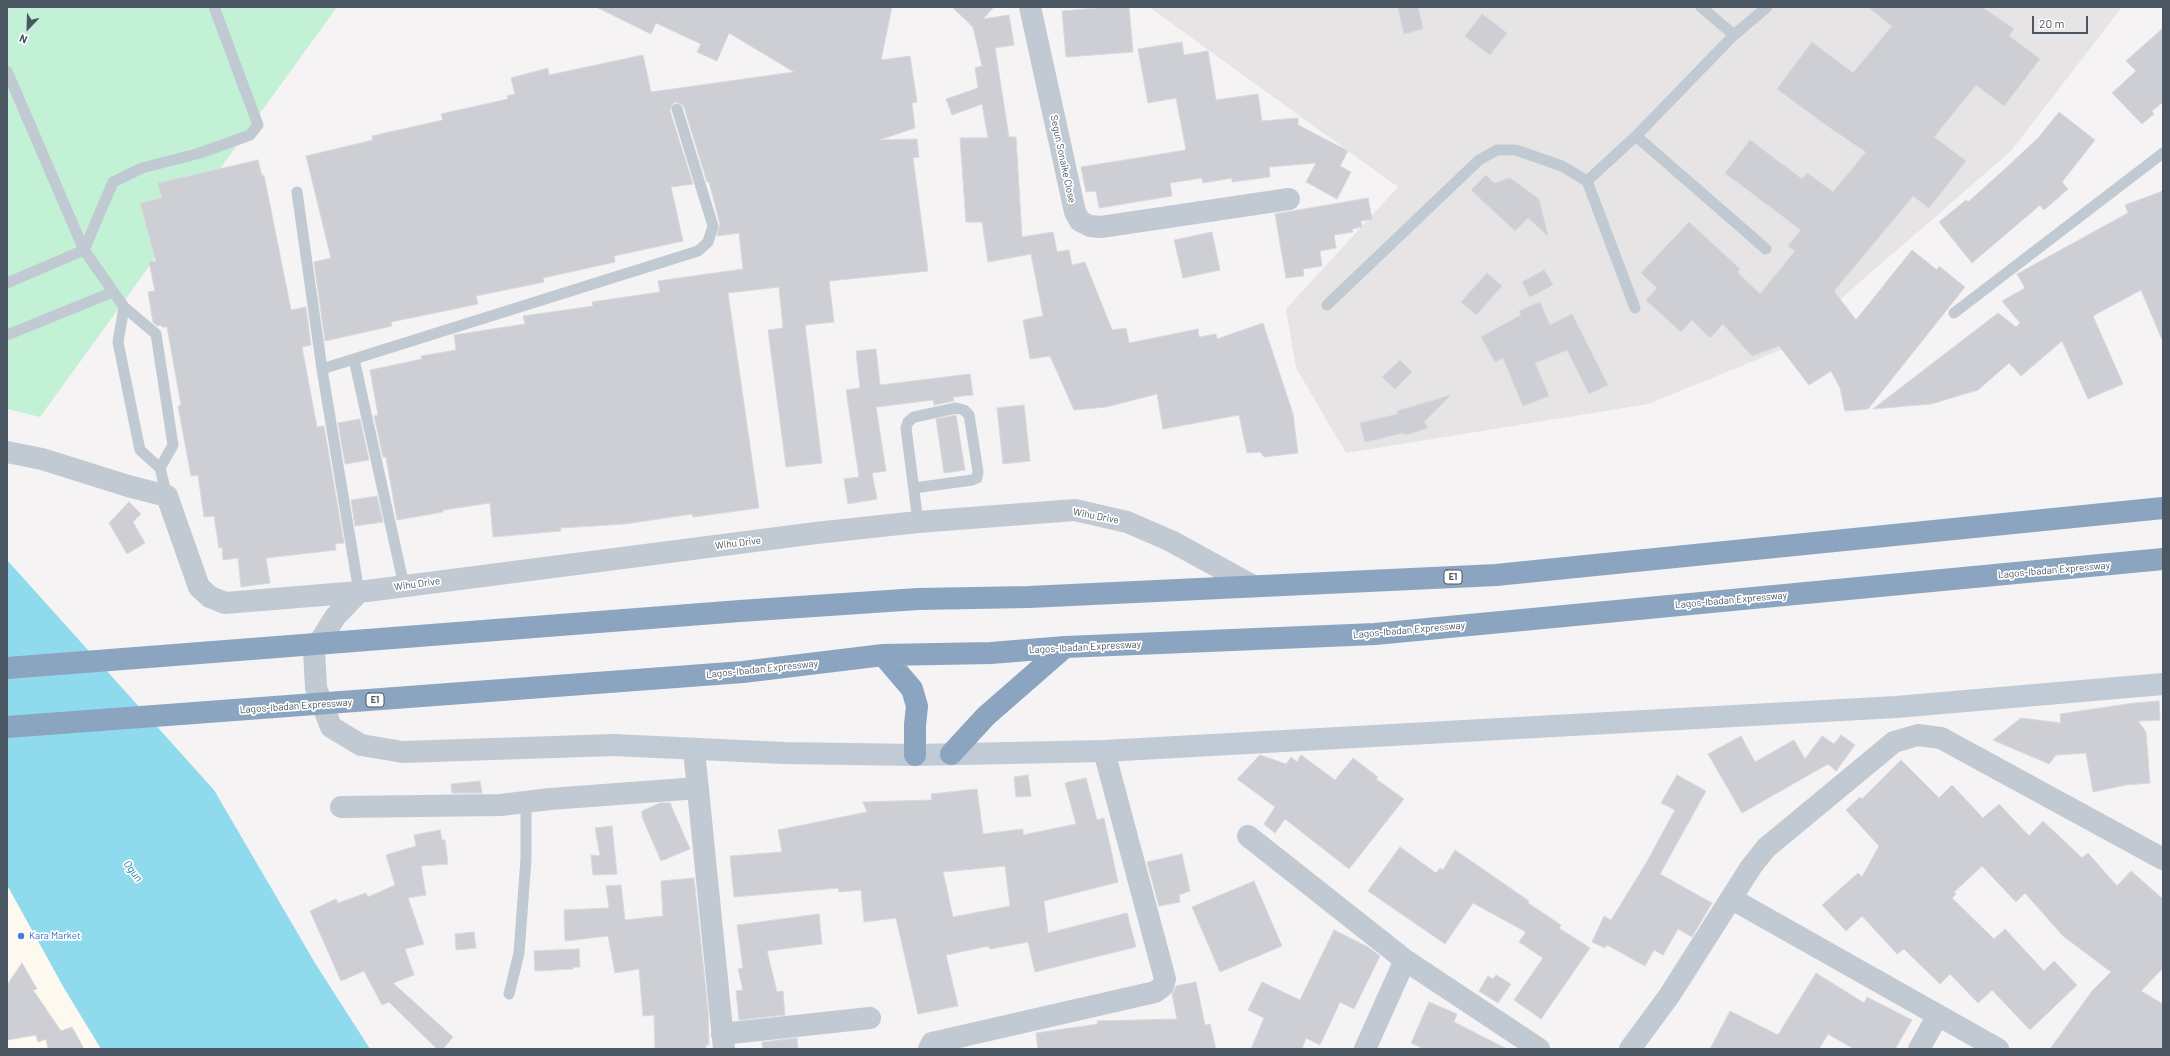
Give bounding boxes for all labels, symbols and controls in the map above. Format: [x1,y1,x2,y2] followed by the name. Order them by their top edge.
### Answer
[8,8,48,48] north arrow
[2034,8,2090,34] scale bar
[2039,16,2065,30] text: 20 m
[17,32,29,47] text: N
[1048,114,1078,204] street label: Segun Sonaike Close
[1072,506,1120,526] street label: Wihu Drive
[714,534,762,552] street label: Wihu Drive
[1997,559,2111,581] street label: Lagos-Ibadan Expressway
[1444,570,1462,584] road number: E1
[393,575,441,593] street label: Wihu Drive
[1674,589,1788,611] street label: Lagos-Ibadan Expressway
[1352,619,1466,641] street label: Lagos-Ibadan Expressway
[1028,638,1142,656] street label: Lagos-Ibadan Expressway
[705,657,819,681] street label: Lagos-Ibadan Expressway
[366,693,384,707] road number: E1
[239,696,353,716] street label: Lagos-Ibadan Expressway
[121,858,145,884] water label: Ogun
[29,930,81,942] place label: Kara Market
[16,931,26,941] marker: Kara Market

